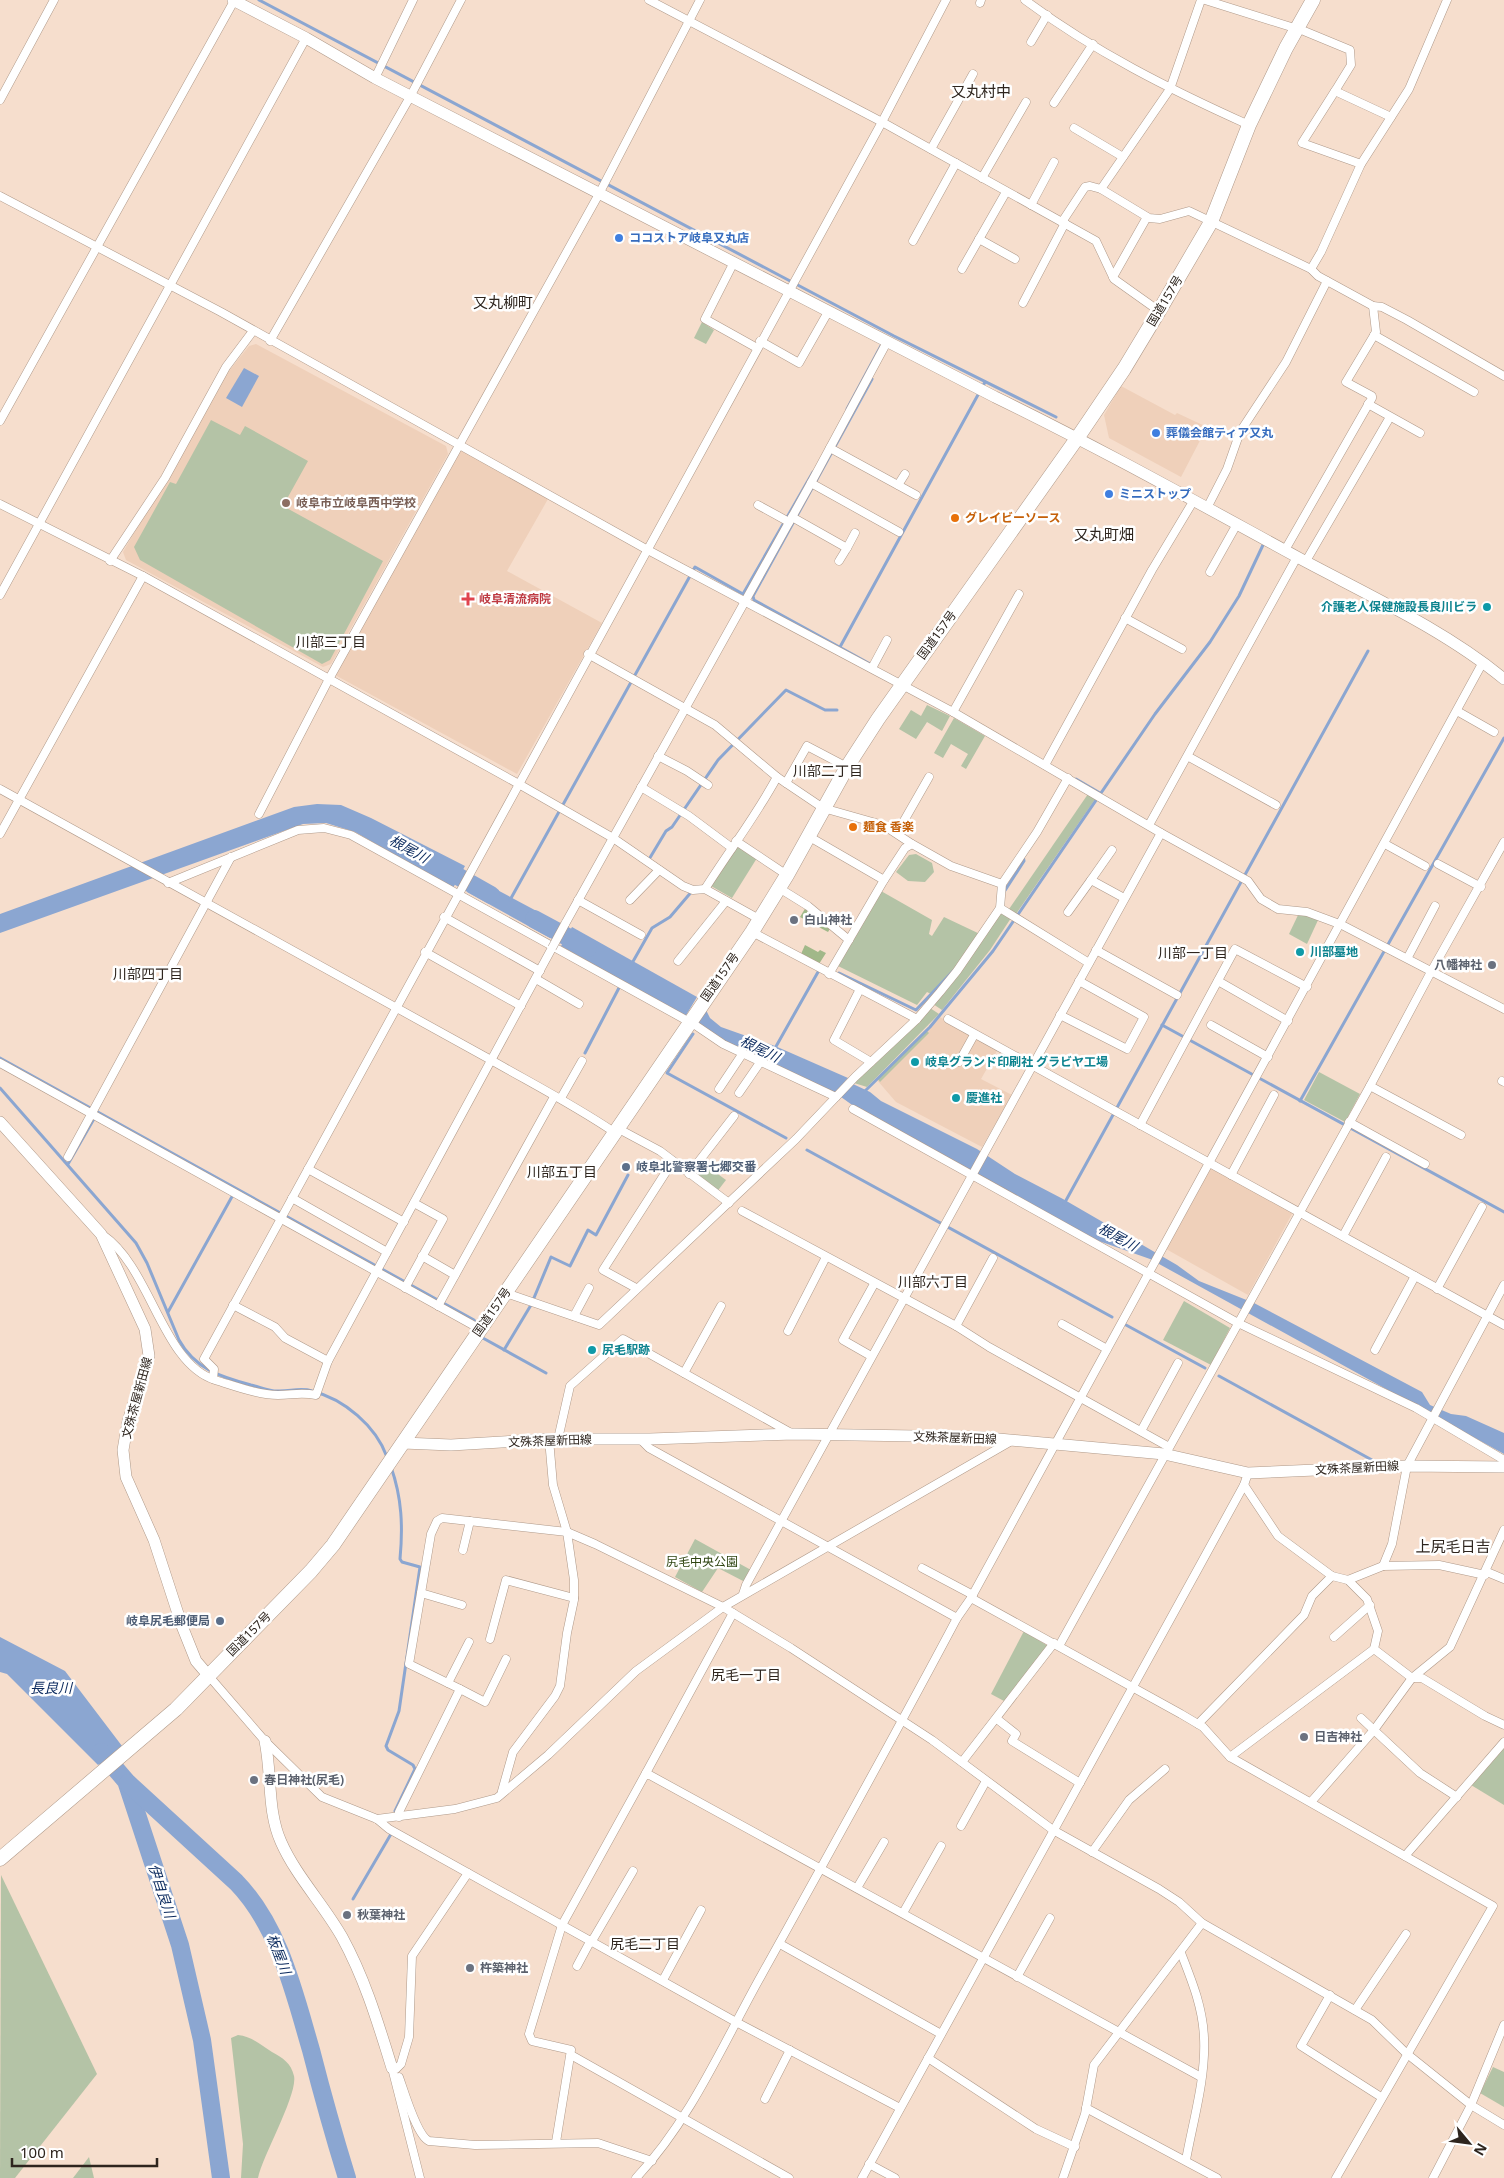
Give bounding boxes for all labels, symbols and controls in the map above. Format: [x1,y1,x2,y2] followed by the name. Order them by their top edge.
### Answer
[951,81,1011,101] district label: 又丸村中
[629,229,749,246] place label: ココストア岐阜又丸店
[613,232,625,244] marker: ココストア岐阜又丸店
[1143,272,1186,329] street label: 国道157号
[473,292,533,312] district label: 又丸柳町
[1166,424,1273,441] place label: 葬儀会館ティア又丸
[1150,427,1162,439] marker: 葬儀会館ティア又丸
[1119,485,1191,502] place label: ミニストップ
[1103,488,1115,500] marker: ミニストップ
[296,494,416,511] place label: 岐阜市立岐阜西中学校
[280,497,292,509] marker: 岐阜市立岐阜西中学校
[965,509,1060,526] place label: グレイビーソース
[949,512,961,524] marker: グレイビーソース
[1074,524,1134,544] district label: 又丸町畑
[479,590,551,607] place label: 岐阜清流病院
[461,592,475,606] marker: 岐阜清流病院
[1321,598,1477,615] place label: 介護老人保健施設長良川ビラ
[1481,601,1493,613] marker: 介護老人保健施設長良川ビラ
[913,607,960,663] street label: 国道157号
[296,632,366,651] district label: 川部三丁目
[793,761,863,780] district label: 川部二丁目
[863,818,914,835] place label: 麺食 香楽
[847,821,859,833] marker: 麺食 香楽
[386,830,434,868] water label: 根尾川
[804,911,852,928] place label: 白山神社
[788,914,800,926] marker: 白山神社
[1158,943,1228,962] district label: 川部一丁目
[1310,943,1358,960] place label: 川部墓地
[1294,946,1306,958] marker: 川部墓地
[696,949,743,1005] street label: 国道157号
[1434,956,1482,973] place label: 八幡神社
[1486,959,1498,971] marker: 八幡神社
[113,964,183,983] district label: 川部四丁目
[737,1031,785,1067] water label: 根尾川
[925,1053,1108,1070] place label: 岐阜グランド印刷社 グラビヤ工場
[909,1056,921,1068] marker: 岐阜グランド印刷社 グラビヤ工場
[966,1089,1002,1106] place label: 慶進社
[950,1092,962,1104] marker: 慶進社
[636,1158,757,1175] place label: 岐阜北警察署七郷交番
[620,1161,632,1173] marker: 岐阜北警察署七郷交番
[527,1162,597,1181] district label: 川部五丁目
[1095,1218,1143,1256] water label: 根尾川
[898,1272,968,1291] district label: 川部六丁目
[468,1284,515,1340] street label: 国道157号
[602,1341,650,1358] place label: 尻毛駅跡
[586,1344,598,1356] marker: 尻毛駅跡
[117,1355,156,1441] street label: 文殊茶屋新田線
[913,1428,997,1447] street label: 文殊茶屋新田線
[508,1431,592,1450] street label: 文殊茶屋新田線
[1315,1457,1399,1478] street label: 文殊茶屋新田線
[1415,1536,1491,1556] district label: 上尻毛日吉
[666,1553,738,1570] park label: 尻毛中央公園
[223,1608,275,1660] street label: 国道157号
[126,1612,210,1629] place label: 岐阜尻毛郵便局
[214,1615,226,1627] marker: 岐阜尻毛郵便局
[711,1665,781,1684] district label: 尻毛一丁目
[30,1678,74,1697] water label: 長良川
[1314,1728,1362,1745] place label: 日吉神社
[1298,1731,1310,1743] marker: 日吉神社
[264,1771,344,1788] place label: 春日神社(尻毛)
[248,1774,260,1786] marker: 春日神社(尻毛)
[145,1861,181,1922] water label: 伊自良川
[357,1906,405,1923] place label: 秋葉神社
[341,1909,353,1921] marker: 秋葉神社
[263,1931,297,1979] water label: 板屋川
[610,1934,680,1953] district label: 尻毛二丁目
[480,1959,528,1976] place label: 杵築神社
[464,1962,476,1974] marker: 杵築神社
[1444,2118,1494,2168] north arrow
[12,2136,158,2168] scale bar
[1470,2140,1492,2159] text: N
[20,2142,64,2162] text: 100 m

